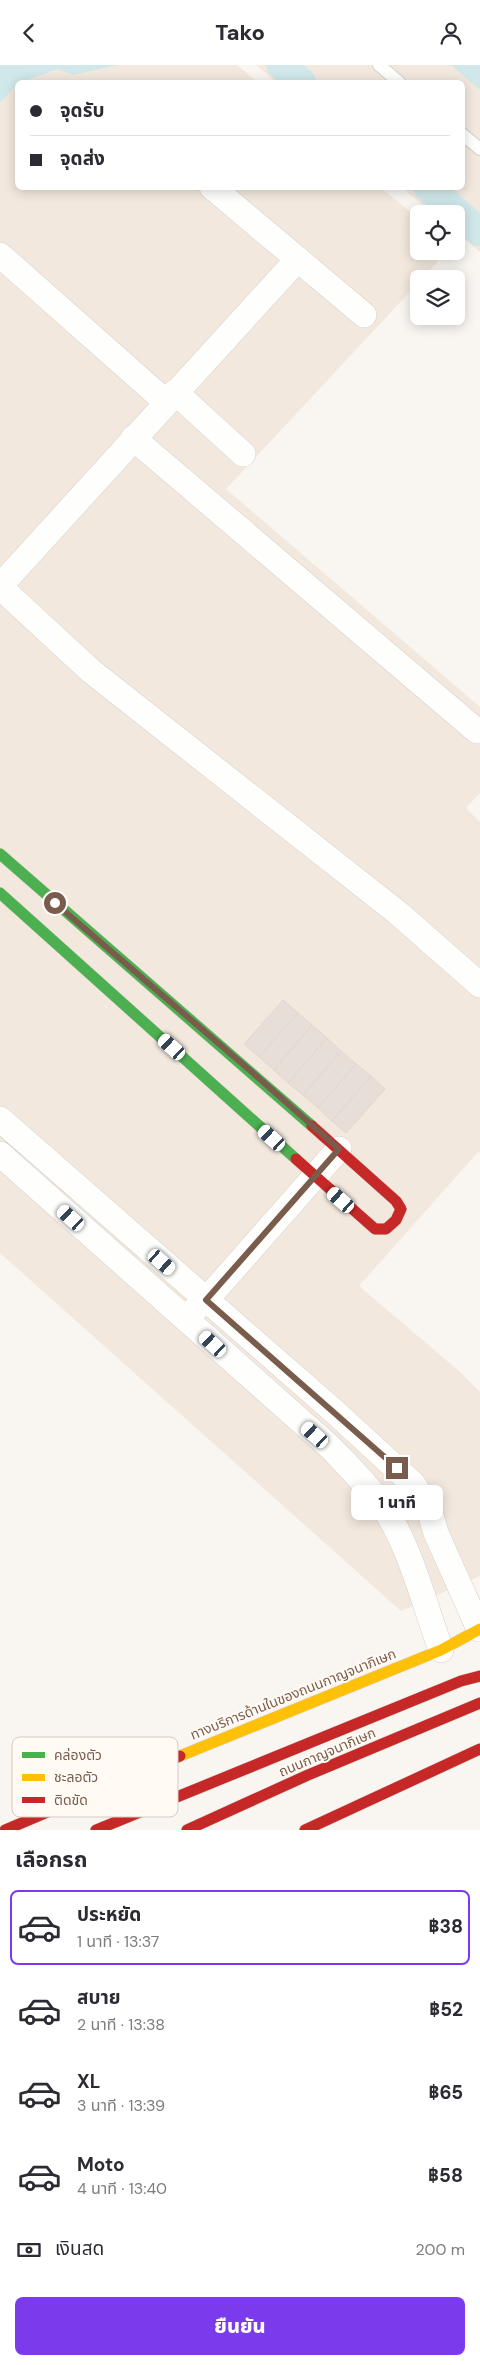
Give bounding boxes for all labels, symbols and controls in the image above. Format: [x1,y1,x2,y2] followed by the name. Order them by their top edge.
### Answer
[215,18,265,47] text: Tako
[15,19,43,47] icon: back
[437,19,465,47] icon: person
[60,98,105,123] text: จุดรับ
[60,146,105,171] text: จุดส่ง
[410,205,465,325] map controls
[410,205,465,260] button: locate
[410,270,465,325] button: layers
[44,892,66,914] route start
[155,1031,188,1063] car
[255,1122,288,1154] car
[324,1184,357,1216] car
[54,1202,87,1234] car
[145,1246,178,1278] car
[196,1328,229,1360] car
[298,1419,331,1451] car
[386,1457,408,1479] route end
[351,1485,443,1521] callout: 1 นาที
[378,1492,416,1513] text: 1 นาที
[187,1644,399,1744] street label: ทางบริการด้านในของถนนกาญจนาภิเษก
[276,1723,378,1781] street label: ถนนกาญจนาภิเษก
[12,1737,178,1817] legend
[54,1746,102,1764] text: คล่องตัว
[54,1768,98,1786] text: ชะลอตัว
[54,1791,88,1809] text: ติดขัด
[15,1845,88,1874] text: เลือกรถ
[77,1902,141,1927] text: ประหยัด
[17,1905,62,1950] icon: car
[428,1914,463,1939] text: ฿38
[77,1931,159,1952] text: 1 นาที · 13:37
[77,1985,121,2010] text: สบาย
[17,1988,62,2033] icon: car
[429,1997,463,2022] text: ฿52
[77,2014,165,2035] text: 2 นาที · 13:38
[77,2069,100,2094] text: XL
[17,2071,62,2116] icon: car
[428,2080,463,2105] text: ฿65
[77,2095,165,2116] text: 3 นาที · 13:39
[77,2152,125,2177] text: Moto
[17,2154,62,2199] icon: car
[428,2163,463,2188] text: ฿58
[77,2178,167,2199] text: 4 นาที · 13:40
[15,2236,43,2264] icon: cash
[55,2236,104,2261] text: เงินสด
[416,2239,465,2260] text: 200 m
[15,2297,465,2355] button: ยืนยัน

